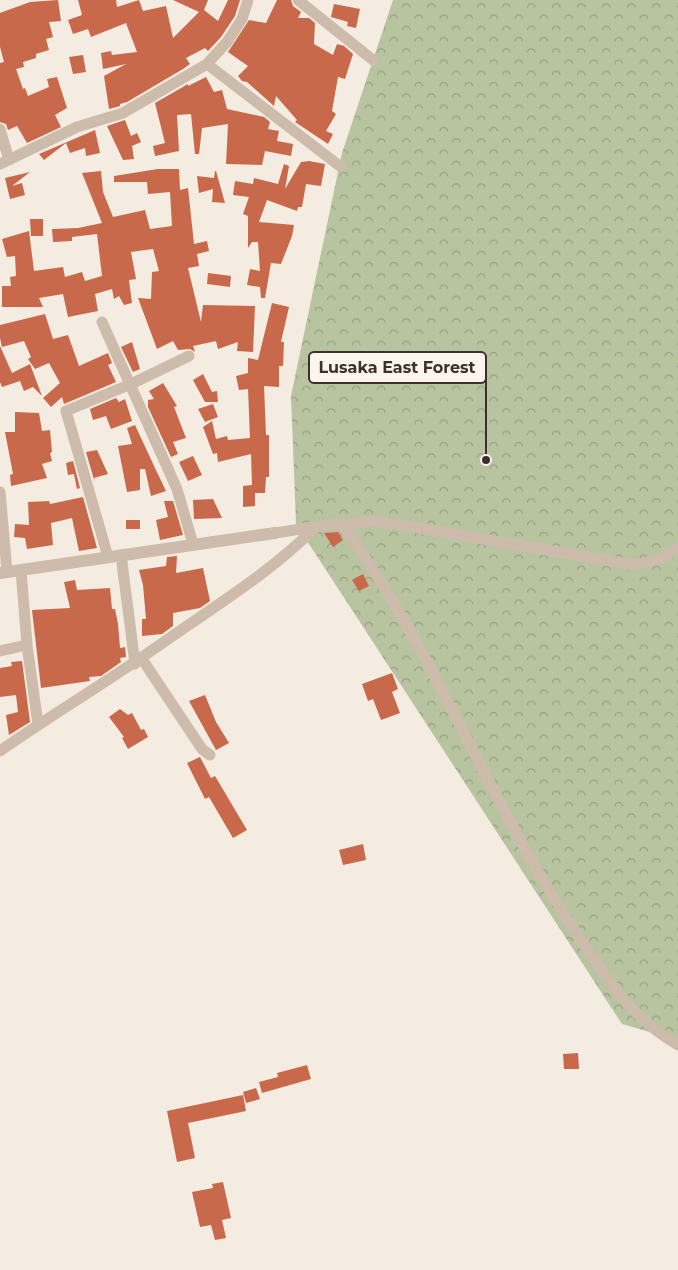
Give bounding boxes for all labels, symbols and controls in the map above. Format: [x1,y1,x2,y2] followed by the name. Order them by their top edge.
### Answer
[309,352,486,383] callout: Lusaka East Forest
[318,358,476,377] text: Lusaka East Forest

